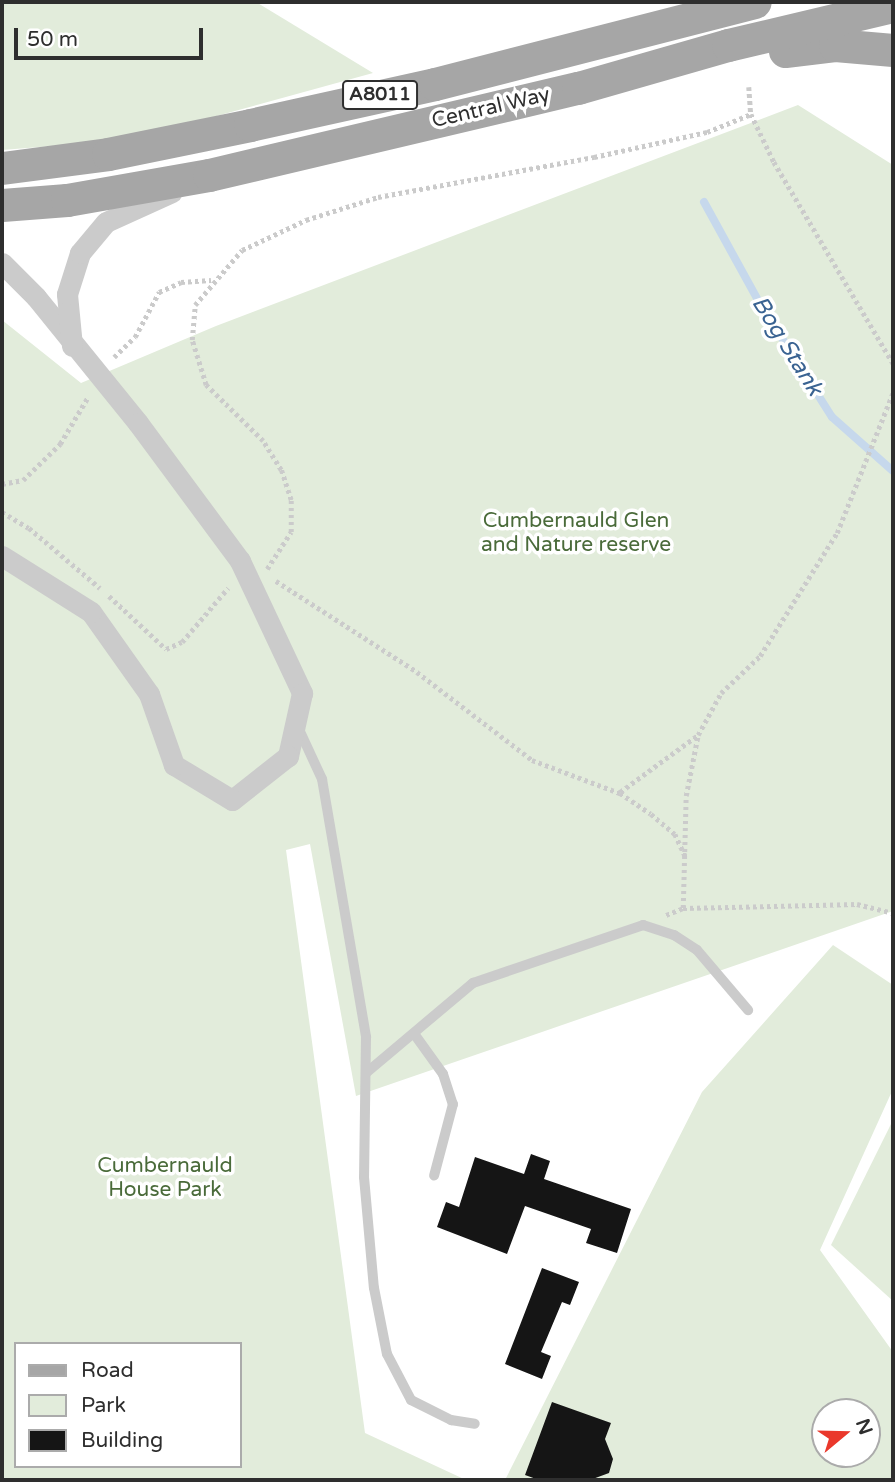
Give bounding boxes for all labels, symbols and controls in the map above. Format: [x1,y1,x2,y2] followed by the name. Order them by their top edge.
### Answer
[18,14,206,58] scale bar
[27,27,78,52] text: 50 m
[342,80,418,110] road number: A8011
[429,82,553,134] street label: Central Way
[746,291,828,401] water label: Bog Stank
[481,508,671,558] park label: Cumbernauld Glen and Nature reserve
[97,1153,233,1203] park label: Cumbernauld House Park
[14,1342,242,1468] legend
[81,1358,134,1383] text: Road
[81,1393,126,1418] text: Park
[811,1398,881,1468] north arrow
[851,1416,877,1438] text: N
[81,1428,163,1453] text: Building

